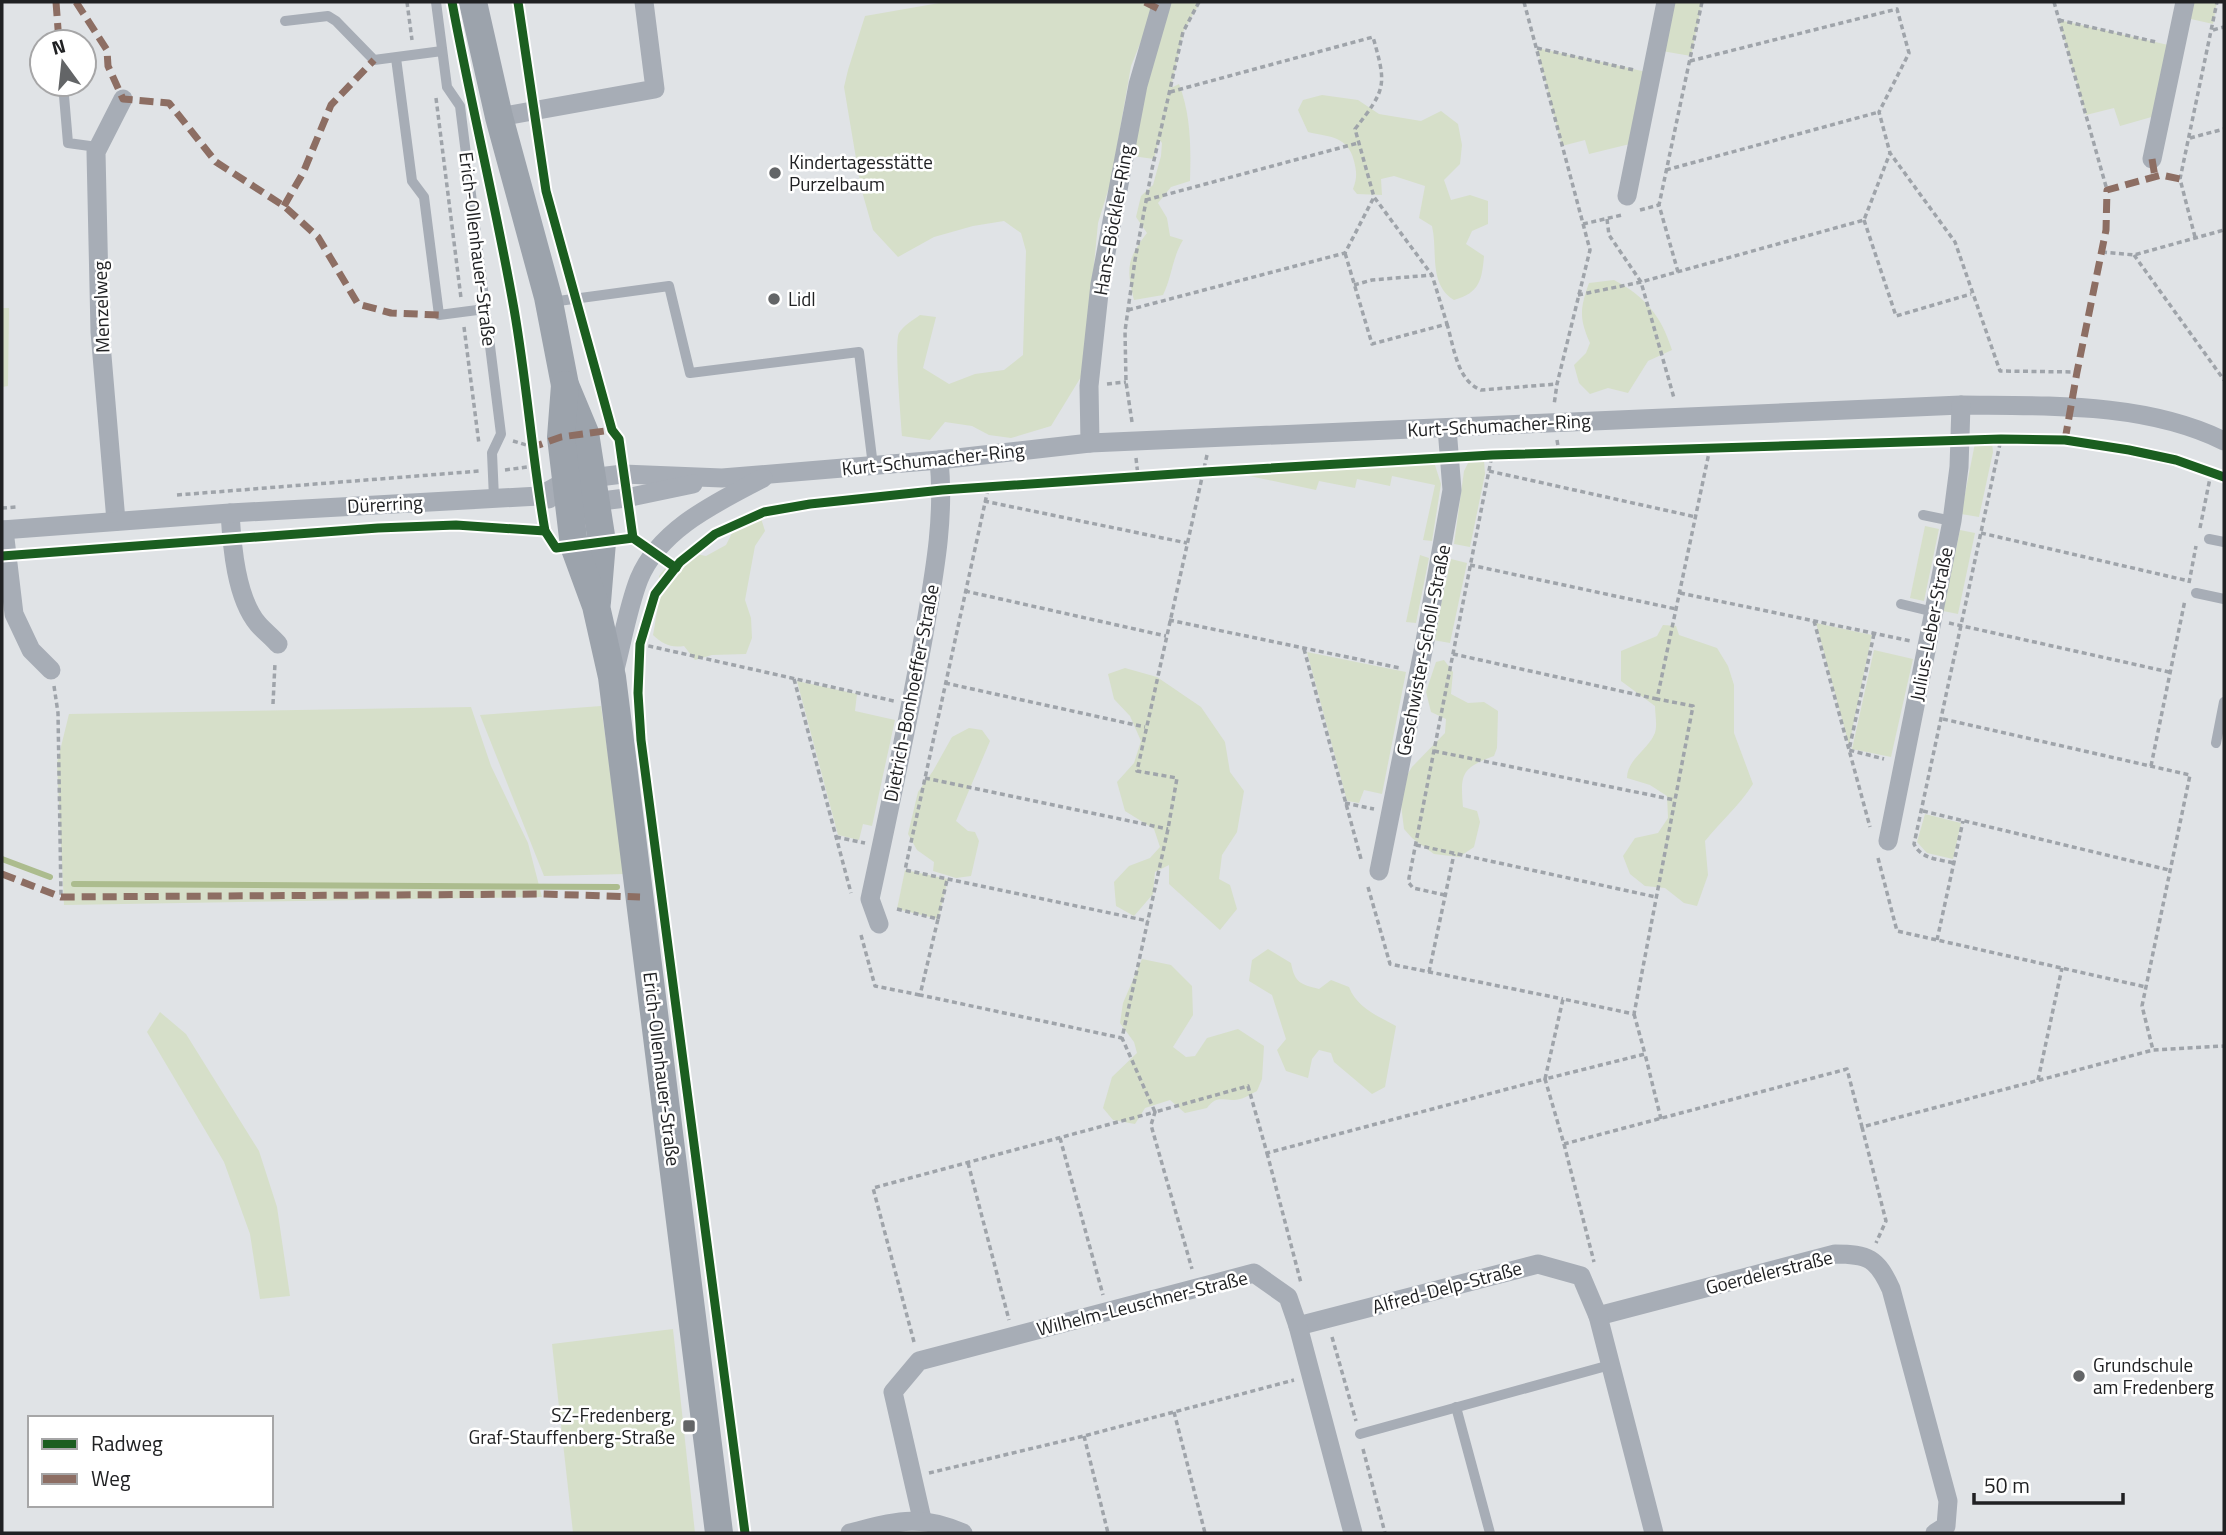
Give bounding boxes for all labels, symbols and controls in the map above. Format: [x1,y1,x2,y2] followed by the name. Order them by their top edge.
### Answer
[28,28,98,98] north arrow
[48,30,69,62] text: N
[1085,142,1140,298] street label: Hans-Böckler-Ring
[789,147,933,198] place label: Kindertagesstätte Purzelbaum
[452,150,505,348] street label: Erich-Ollenhauer-Straße
[767,165,783,181] marker: Kindertagesstätte Purzelbaum
[84,260,117,353] street label: Menzelweg
[788,284,816,313] place label: Lidl
[766,291,782,307] marker: Lidl
[1407,405,1592,444] street label: Kurt-Schumacher-Ring
[840,434,1026,483] street label: Kurt-Schumacher-Ring
[346,487,424,520] street label: Dürerring
[1388,542,1457,758] street label: Geschwister-Scholl-Straße
[1901,544,1960,703] street label: Julius-Leber-Straße
[875,582,946,804] street label: Dietrich-Bonhoeffer-Straße
[636,970,689,1168] street label: Erich-Ollenhauer-Straße
[1702,1242,1835,1301] street label: Goerdelerstraße
[1369,1253,1525,1320] street label: Alfred-Delp-Straße
[1033,1262,1250,1343] street label: Wilhelm-Leuschner-Straße
[2093,1350,2214,1401] place label: Grundschule am Fredenberg
[2071,1368,2087,1384] marker: Grundschule am Fredenberg
[469,1400,675,1451] place label: SZ-Fredenberg, Graf-Stauffenberg-Straße
[28,1416,273,1507] legend
[681,1418,697,1434] marker: SZ-Fredenberg, Graf-Stauffenberg-Straße
[91,1427,163,1459] text: Radweg
[91,1462,131,1494] text: Weg
[1974,1462,2123,1506] scale bar
[1984,1469,2030,1501] text: 50 m

